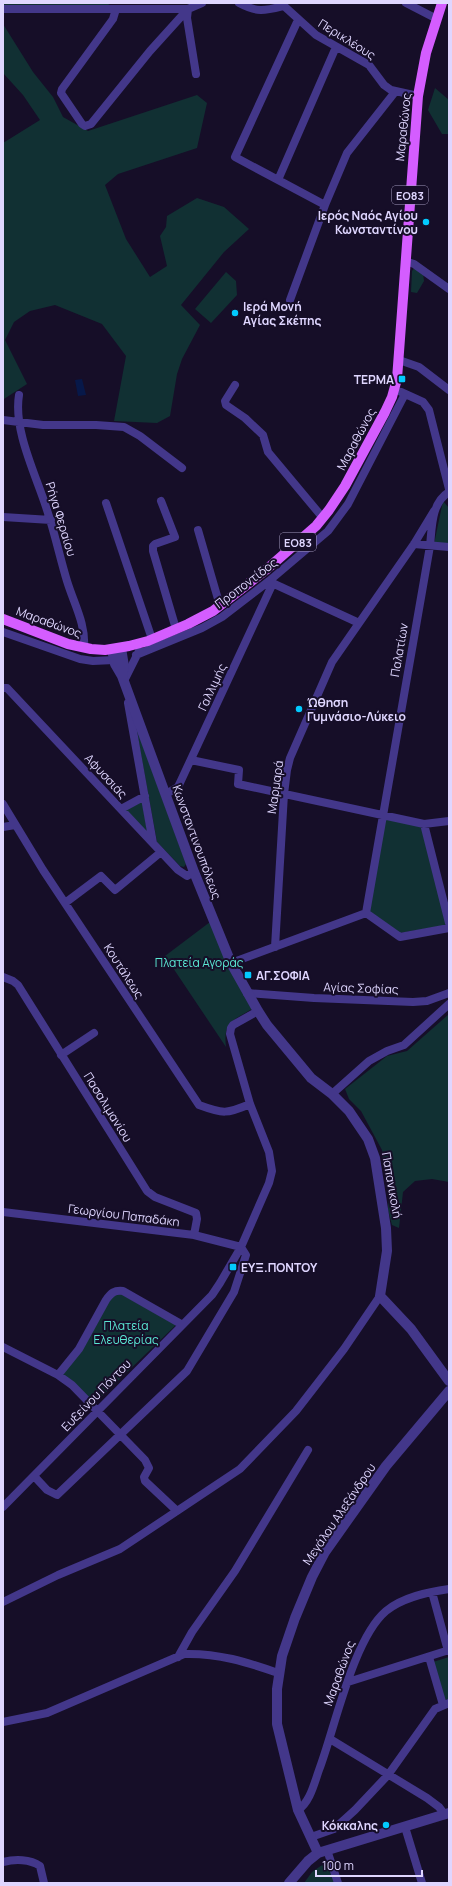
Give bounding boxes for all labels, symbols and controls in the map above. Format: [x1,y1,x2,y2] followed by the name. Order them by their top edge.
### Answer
[315,15,379,64] street label: Περικλέους
[391,92,415,162] street label: Μαραθώνος
[392,186,428,204] road number: ΕΟ83
[318,207,418,238] place label: Ιερός Ναός Αγίου Κωνσταντίνου
[421,217,431,227] marker: Ιερός Ναός Αγίου Κωνσταντίνου
[243,298,321,329] place label: Ιερά Μονή Αγίας Σκέπης
[230,308,240,318] marker: Ιερά Μονή Αγίας Σκέπης
[354,371,394,388] place label: ΤΕΡΜΑ
[397,374,407,384] marker: ΤΕΡΜΑ
[332,404,380,473] street label: Μαραθώνος
[42,480,80,558] street label: Ρήγα Φεραίου
[280,533,316,551] road number: ΕΟ83
[211,554,281,612] street label: Προποντίδος
[14,602,84,642] street label: Μαραθώνος
[386,622,412,678] street label: Παλατίων
[194,660,231,714] street label: Γαλλιμής
[307,694,406,725] place label: Ώθηση Γυμνάσιο-Λύκειο
[294,704,304,714] marker: Ώθηση Γυμνάσιο-Λύκειο
[81,750,131,802] street label: Αφυσσιάς
[263,759,287,815] street label: Μαρμαρά
[168,782,226,902] street label: Κωνσταντινουπόλεως
[100,940,148,1002] street label: Κουτάλεως
[155,954,244,971] park label: Πλατεία Αγοράς
[256,967,310,984] place label: ΑΓ.ΣΟΦΙΑ
[243,970,253,980] marker: ΑΓ.ΣΟΦΙΑ
[323,978,399,998] street label: Αγίας Σοφίας
[80,1069,136,1145] street label: Πασαλιμανίου
[378,1151,406,1219] street label: Παπανικολή
[67,1200,181,1230] street label: Γεωργίου Παπαδάκη
[241,1259,318,1276] place label: ΕΥΞ.ΠΟΝΤΟΥ
[228,1262,238,1272] marker: ΕΥΞ.ΠΟΝΤΟΥ
[93,1317,159,1348] park label: Πλατεία Ελευθερίας
[57,1355,135,1435] street label: Ευξείνου Πόντου
[299,1460,379,1568] street label: Μεγάλου Αλεξάνδρου
[319,1638,359,1708] street label: Μαραθώνος
[322,1817,378,1834] place label: Κόκκαλης
[381,1820,391,1830] marker: Κόκκαλης
[316,1852,422,1878] scale bar
[322,1857,354,1874] text: 100 m

